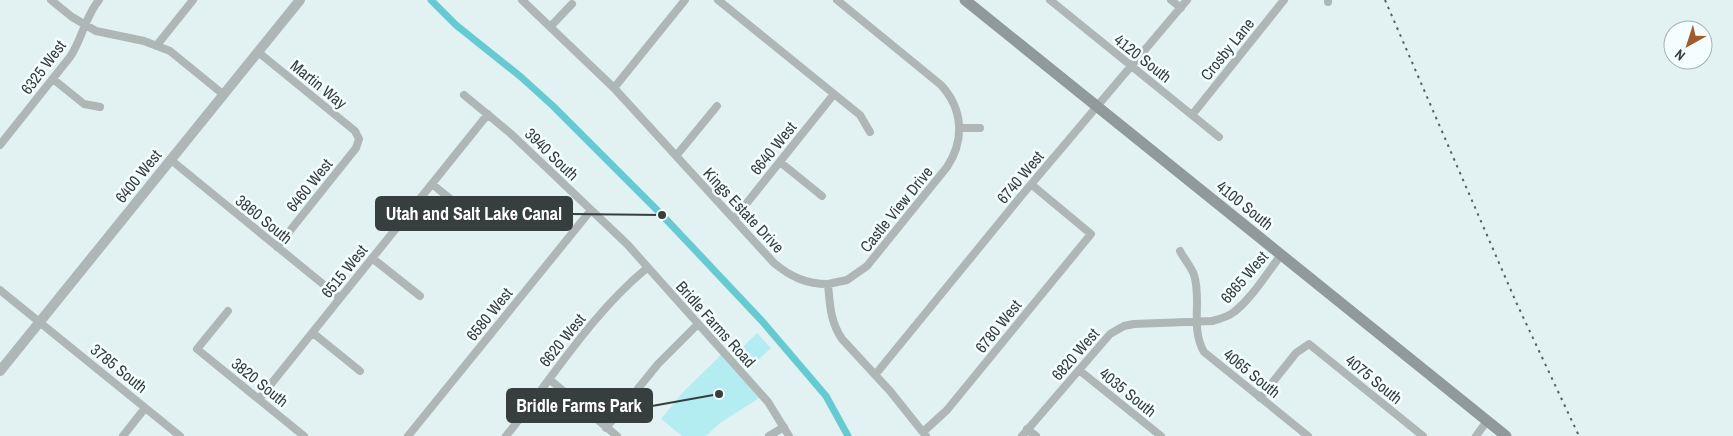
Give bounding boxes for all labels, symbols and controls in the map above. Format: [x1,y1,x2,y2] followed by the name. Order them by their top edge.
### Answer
[1195,13,1259,85] street label: Crosby Lane
[1663,20,1713,70] north arrow
[1110,29,1176,87] street label: 4120 South
[15,35,71,99] street label: 6325 West
[1671,45,1689,65] text: N
[286,54,352,114] street label: Martin Way
[745,117,801,179] street label: 6640 West
[520,123,584,185] street label: 3940 South
[110,145,166,207] street label: 6400 West
[991,146,1049,208] street label: 6740 West
[281,154,337,216] street label: 6460 West
[854,161,938,257] street label: Castle View Drive
[699,162,789,258] street label: Kings Estate Drive
[1212,175,1278,235] street label: 4100 South
[231,189,297,249] street label: 3860 South
[376,197,572,230] callout: Utah and Salt Lake Canal
[386,201,562,226] text: Utah and Salt Lake Canal
[316,240,372,302] street label: 6515 West
[1215,246,1273,308] street label: 6865 West
[671,276,761,372] street label: Bridle Farms Road
[461,283,517,345] street label: 6580 West
[970,295,1026,357] street label: 6780 West
[534,309,590,371] street label: 6620 West
[1046,323,1104,385] street label: 6820 West
[86,338,152,398] street label: 3785 South
[1219,343,1285,403] street label: 4065 South
[1341,349,1407,409] street label: 4075 South
[227,352,293,412] street label: 3820 South
[1095,362,1161,422] street label: 4035 South
[507,389,652,422] callout: Bridle Farms Park
[516,393,643,418] text: Bridle Farms Park

